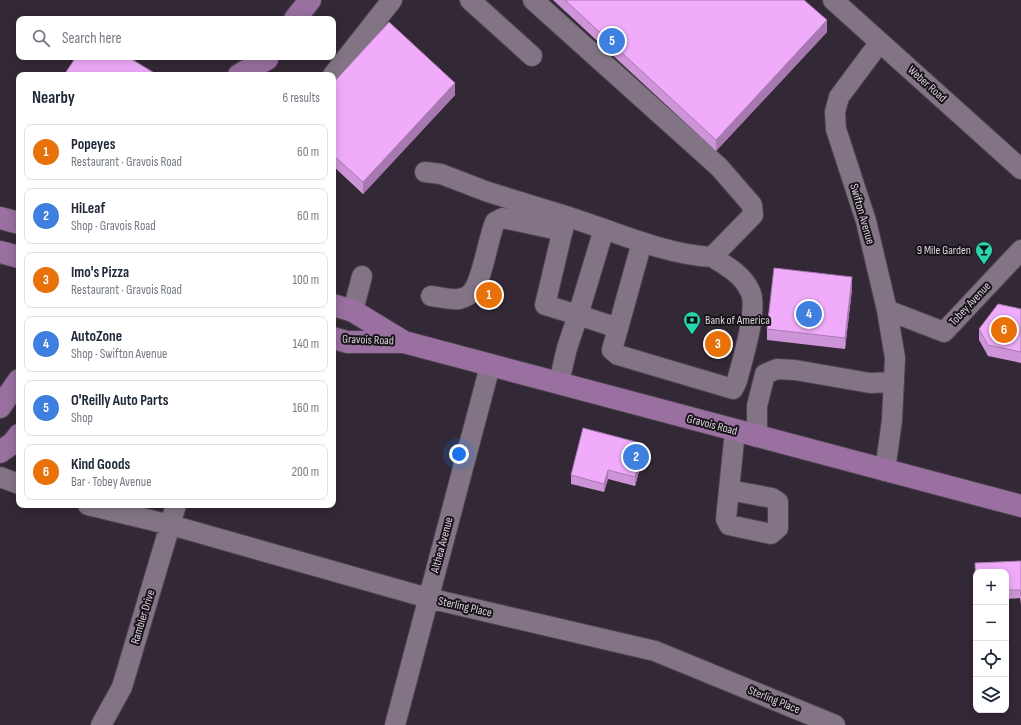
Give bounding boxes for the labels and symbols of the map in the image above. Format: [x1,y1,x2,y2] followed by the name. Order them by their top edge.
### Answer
[599,26,625,56] pin: 5
[904,63,950,105] street label: Weber Road
[846,182,878,246] street label: Swifton Avenue
[974,240,994,265] bar icon: 9 Mile Garden
[917,243,971,258] place label: 9 Mile Garden
[946,279,994,329] street label: Tobey Avenue
[476,280,502,310] pin: 1
[796,299,822,329] pin: 4
[682,310,702,335] bank icon: Bank of America
[705,313,770,328] place label: Bank of America
[991,315,1017,345] pin: 6
[705,329,731,359] pin: 3
[342,332,394,348] street label: Gravois Road
[685,411,739,439] street label: Gravois Road
[623,442,649,472] pin: 2
[449,444,469,464] your location
[427,515,457,575] street label: Althea Avenue
[128,588,158,646] street label: Rambler Drive
[437,594,494,621] street label: Sterling Place
[746,683,802,717] street label: Sterling Place

